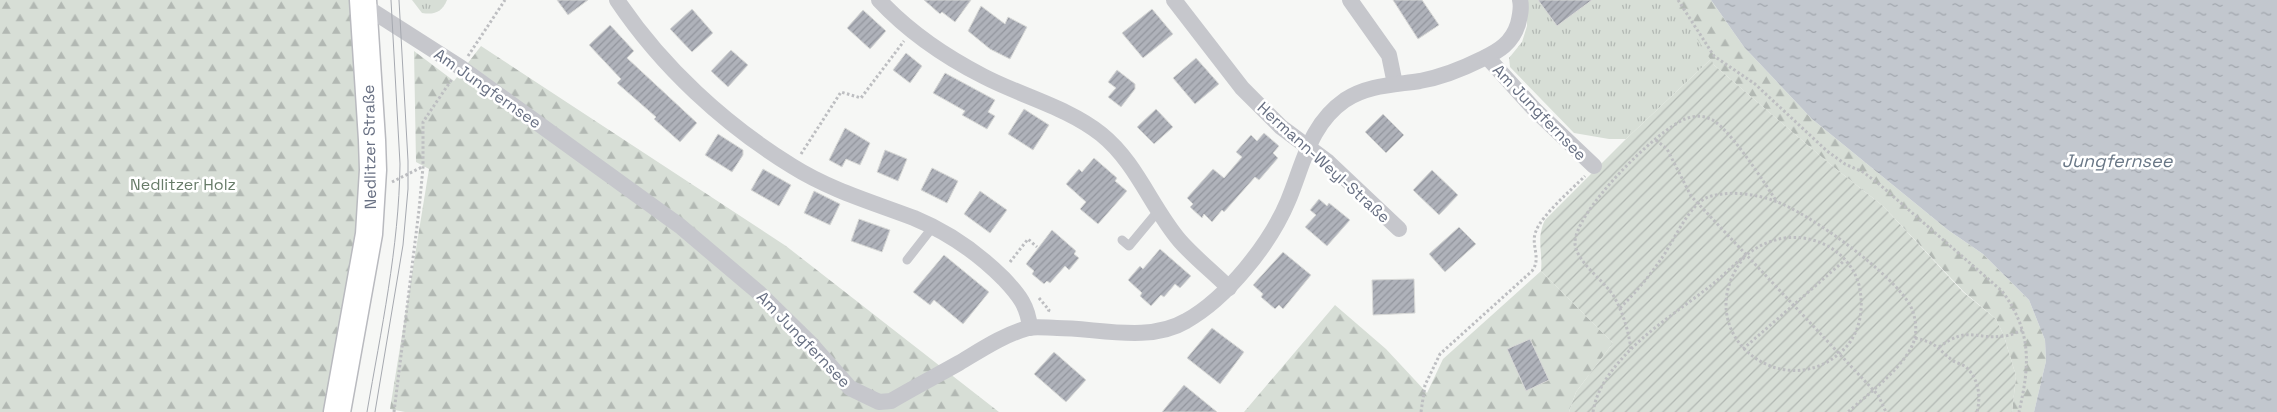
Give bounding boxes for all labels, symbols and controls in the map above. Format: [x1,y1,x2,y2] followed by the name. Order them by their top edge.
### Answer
[430,44,545,133] street label: Am Jungfernsee
[1488,60,1591,165] street label: Am Jungfernsee
[358,84,381,210] street label: Nedlitzer Straße
[1253,97,1394,228] street label: Hermann-Weyl-Straße
[2062,149,2174,172] water label: Jungfernsee
[130,174,236,195] park label: Nedlitzer Holz
[752,287,855,392] street label: Am Jungfernsee

